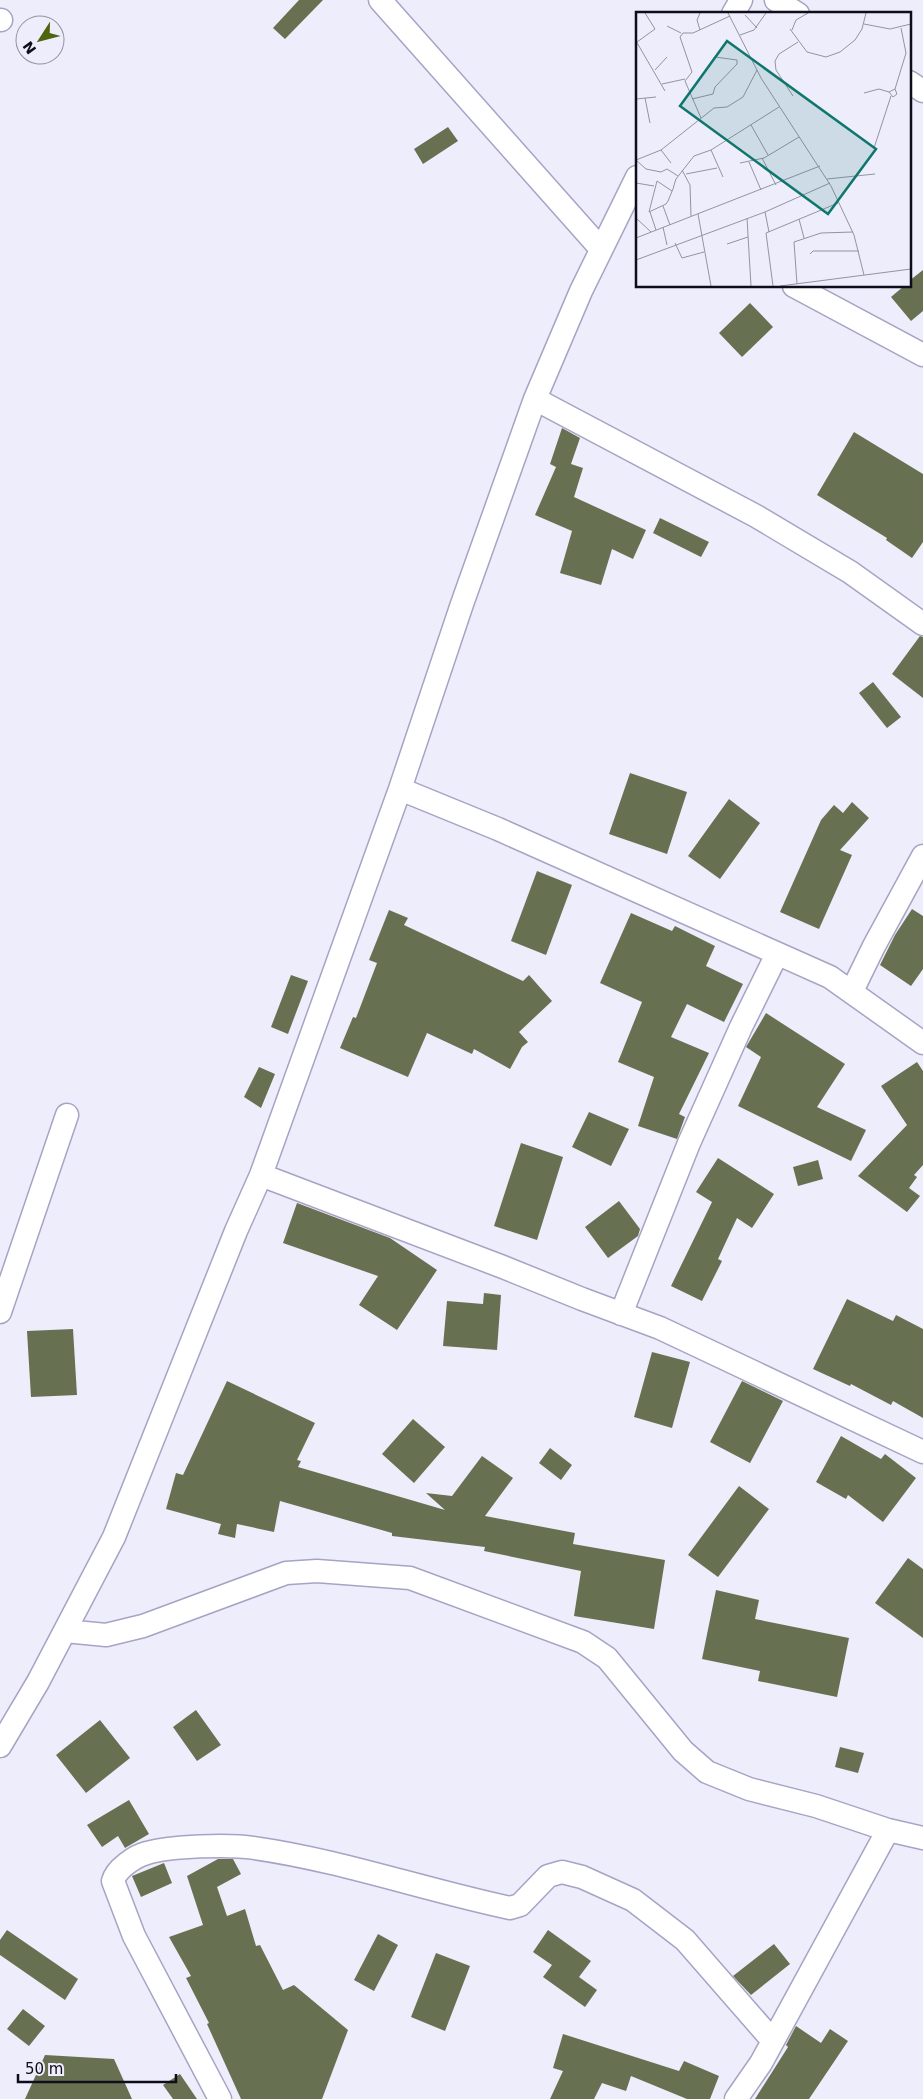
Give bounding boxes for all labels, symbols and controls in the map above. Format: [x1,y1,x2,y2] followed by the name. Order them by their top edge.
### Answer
[636,12,910,288] inset map
[15,15,65,65] north arrow
[20,38,39,57] text: N
[18,2052,175,2084] scale bar
[25,2060,63,2078] text: 50 m

